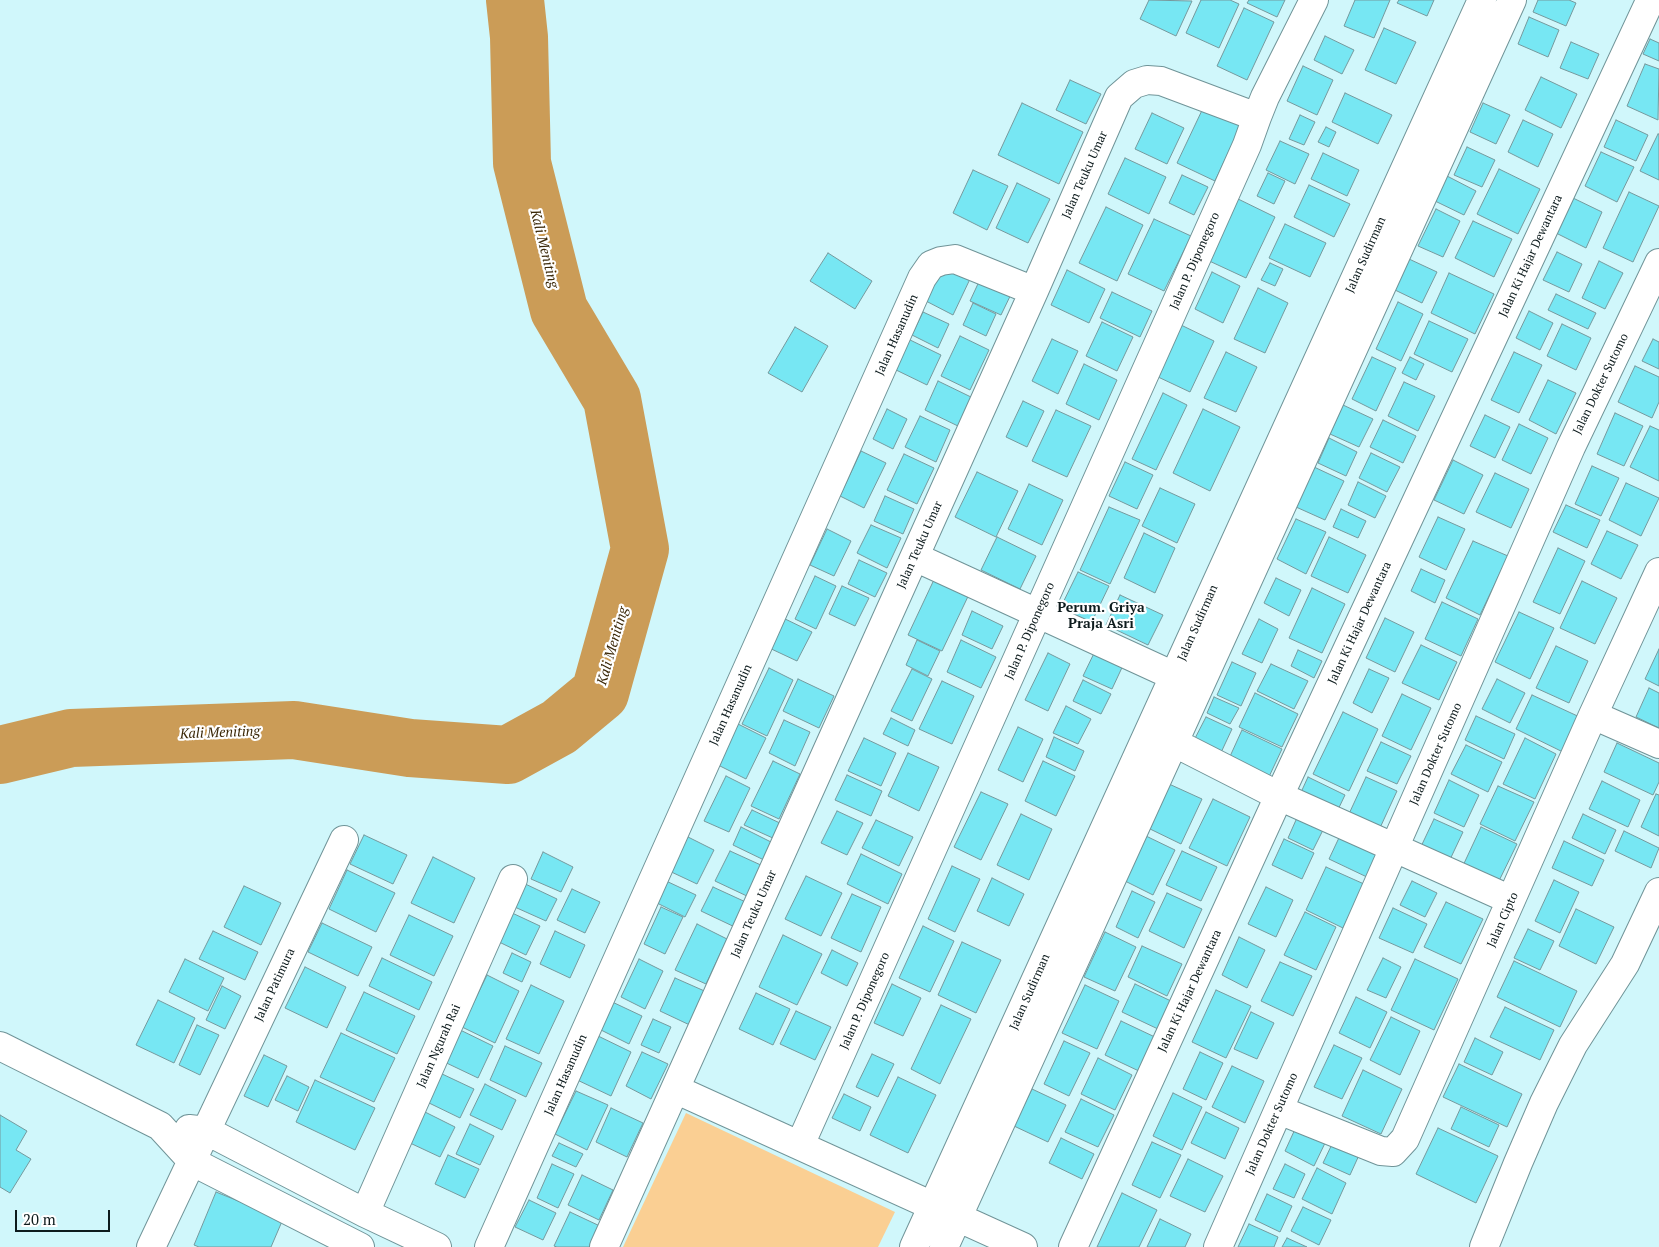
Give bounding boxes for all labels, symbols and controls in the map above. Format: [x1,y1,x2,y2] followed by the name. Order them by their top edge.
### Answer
[1059,129,1111,221] street label: Jalan Teuku Umar
[1496,192,1566,320] street label: Jalan Ki Hajar Dewantara
[526,208,562,290] water label: Kali Meniting
[1167,210,1223,312] street label: Jalan P. Diponegoro
[1343,215,1389,295] street label: Jalan Sudirman
[873,292,921,378] street label: Jalan Hasanudin
[1570,331,1632,437] street label: Jalan Dokter Sutomo
[894,499,946,591] street label: Jalan Teuku Umar
[1325,559,1395,687] street label: Jalan Ki Hajar Dewantara
[1002,580,1058,682] street label: Jalan P. Diponegoro
[1175,583,1221,663] street label: Jalan Sudirman
[1057,600,1145,632] district label: Perum. Griya Praja Asri
[594,605,632,687] water label: Kali Meniting
[707,662,755,748] street label: Jalan Hasanudin
[1407,701,1465,807] street label: Jalan Dokter Sutomo
[180,723,260,743] water label: Kali Meniting
[728,868,780,960] street label: Jalan Teuku Umar
[1484,890,1522,950] street label: Jalan Cipto
[1155,927,1225,1055] street label: Jalan Ki Hajar Dewantara
[252,946,298,1024] street label: Jalan Patimura
[837,950,893,1052] street label: Jalan P. Diponegoro
[1007,952,1053,1032] street label: Jalan Sudirman
[414,1002,464,1090] street label: Jalan Ngurah Rai
[542,1032,590,1118] street label: Jalan Hasanudin
[1243,1071,1301,1177] street label: Jalan Dokter Sutomo
[18,1200,112,1232] scale bar
[23,1209,56,1229] text: 20 m

